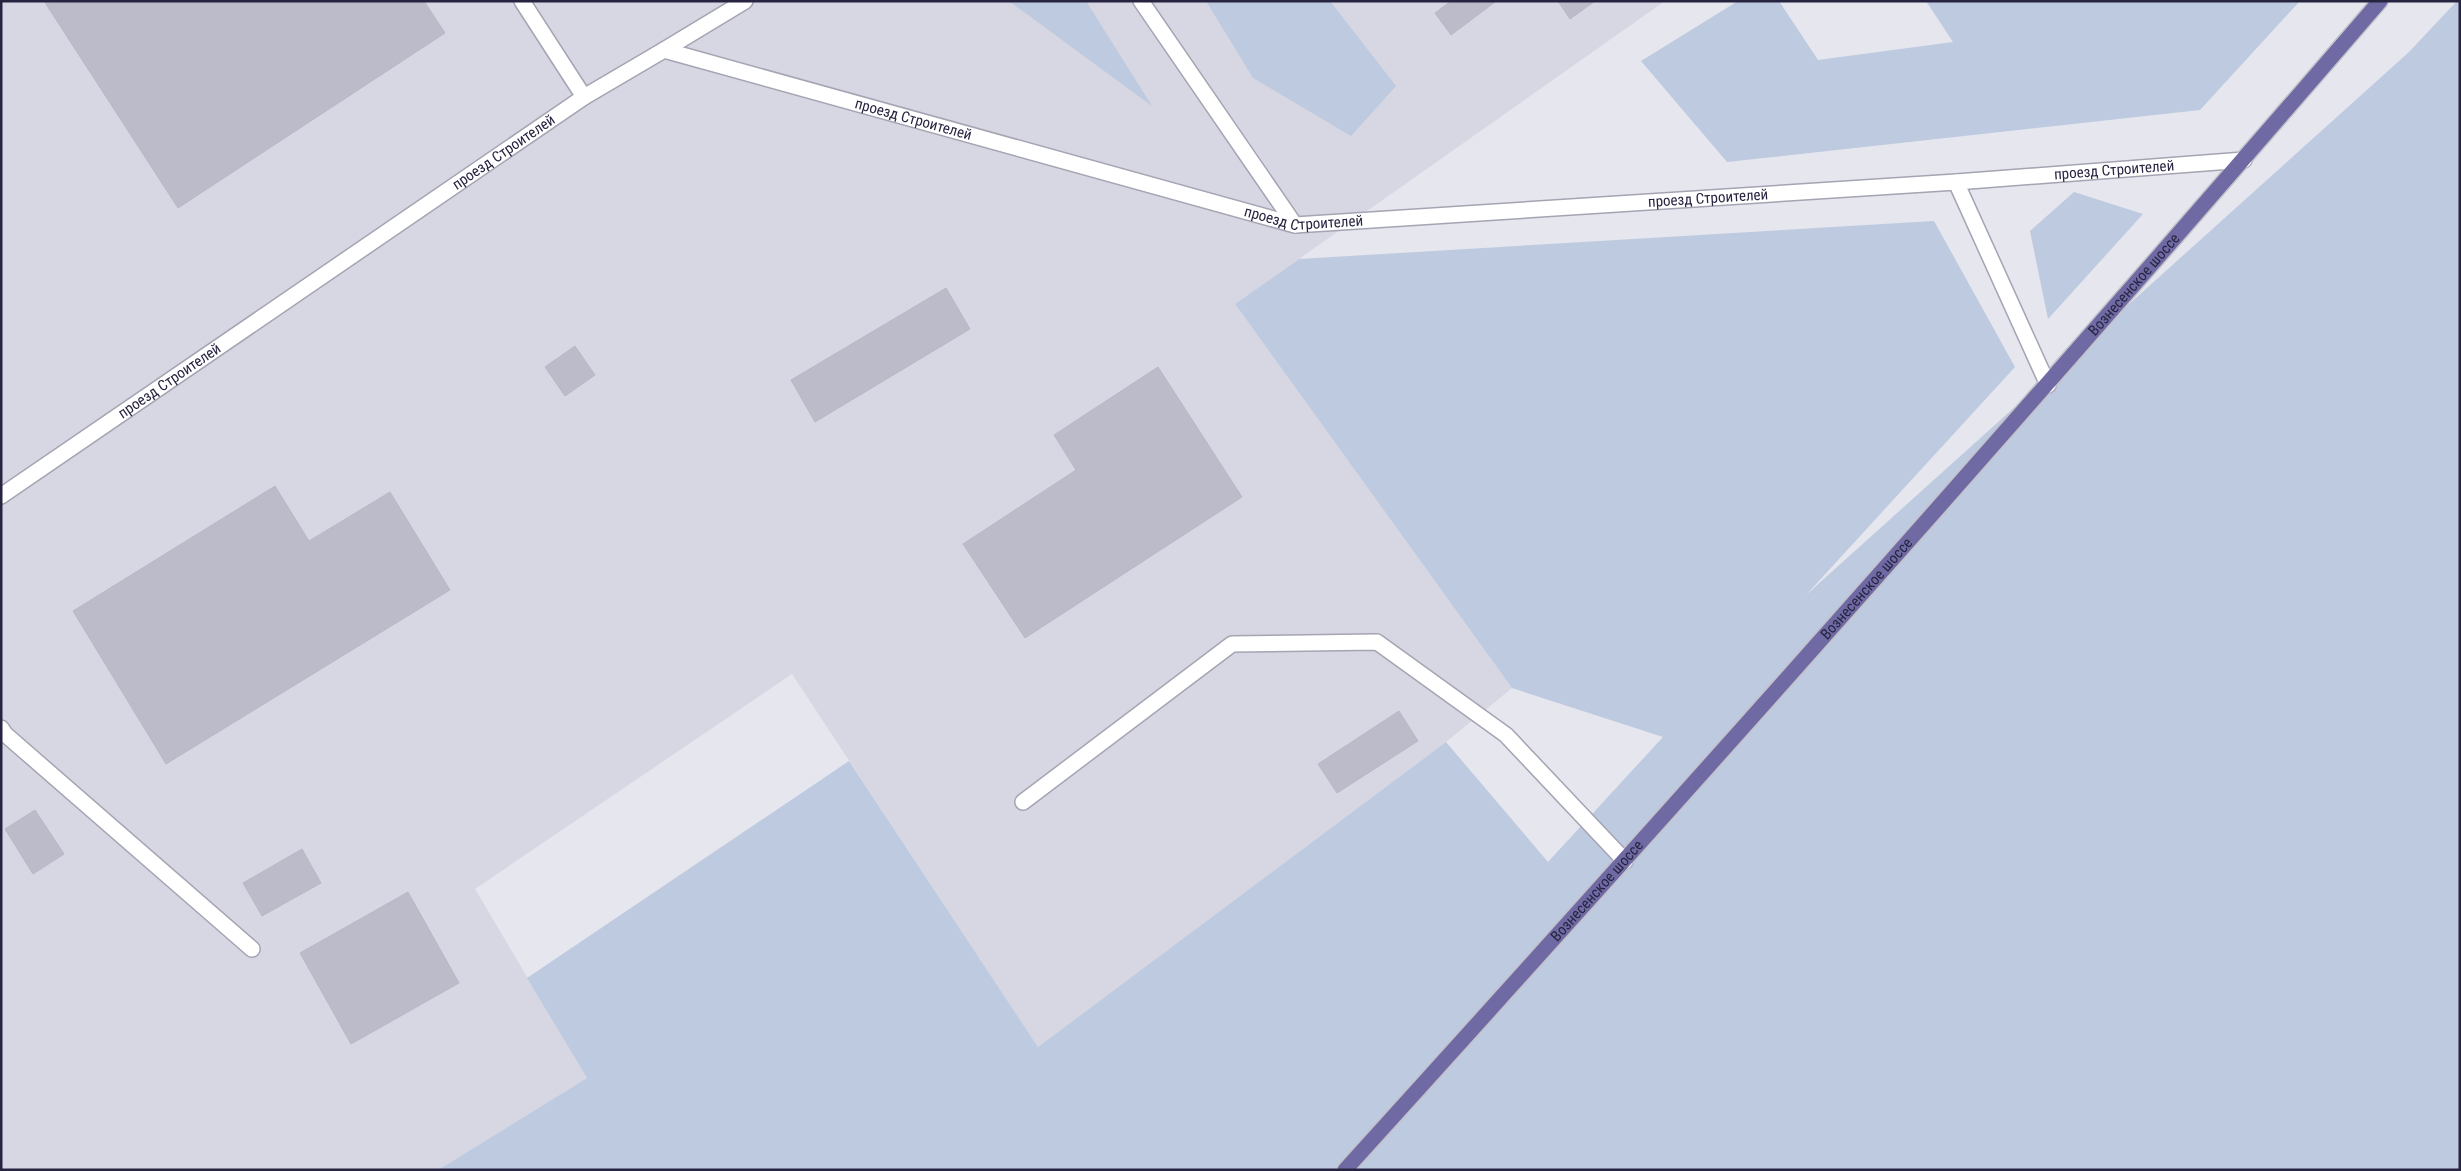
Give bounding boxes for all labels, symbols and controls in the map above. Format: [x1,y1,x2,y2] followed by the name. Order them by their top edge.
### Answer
[853,94,974,144] street label: проезд Строителей
[449,111,558,193] street label: проезд Строителей
[2053,156,2175,183] street label: проезд Строителей
[1647,185,1769,211] street label: проезд Строителей
[1242,202,1364,235] street label: проезд Строителей
[2085,230,2183,339] street label: Вознесенское шоссе
[115,339,224,422] street label: проезд Строителей
[1817,534,1916,643] street label: Вознесенское шоссе
[1547,837,1647,945] street label: Вознесенское шоссе

